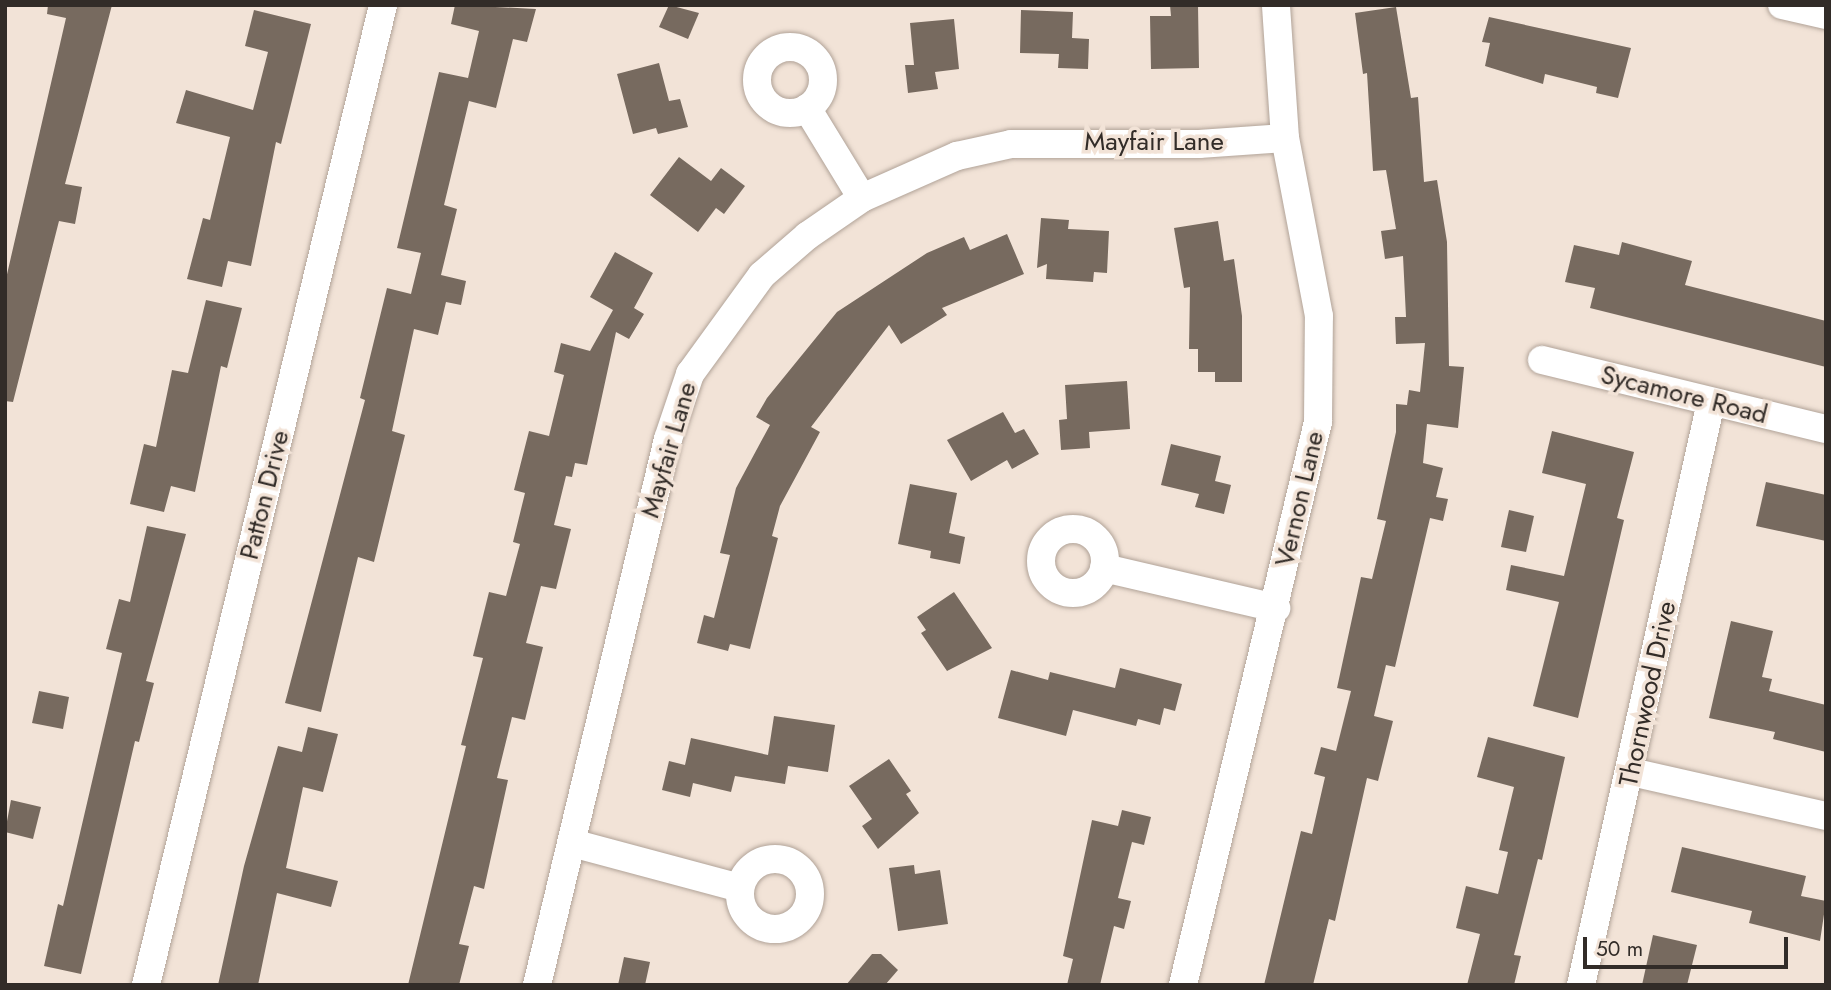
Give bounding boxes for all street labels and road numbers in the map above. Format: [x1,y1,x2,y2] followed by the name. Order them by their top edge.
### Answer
[1084,126,1224,158] street label: Mayfair Lane
[1598,359,1770,431] street label: Sycamore Road
[635,379,703,521] street label: Mayfair Lane
[234,427,296,563] street label: Patton Drive
[1269,428,1331,570] street label: Vernon Lane
[1613,599,1683,789] street label: Thornwood Drive

